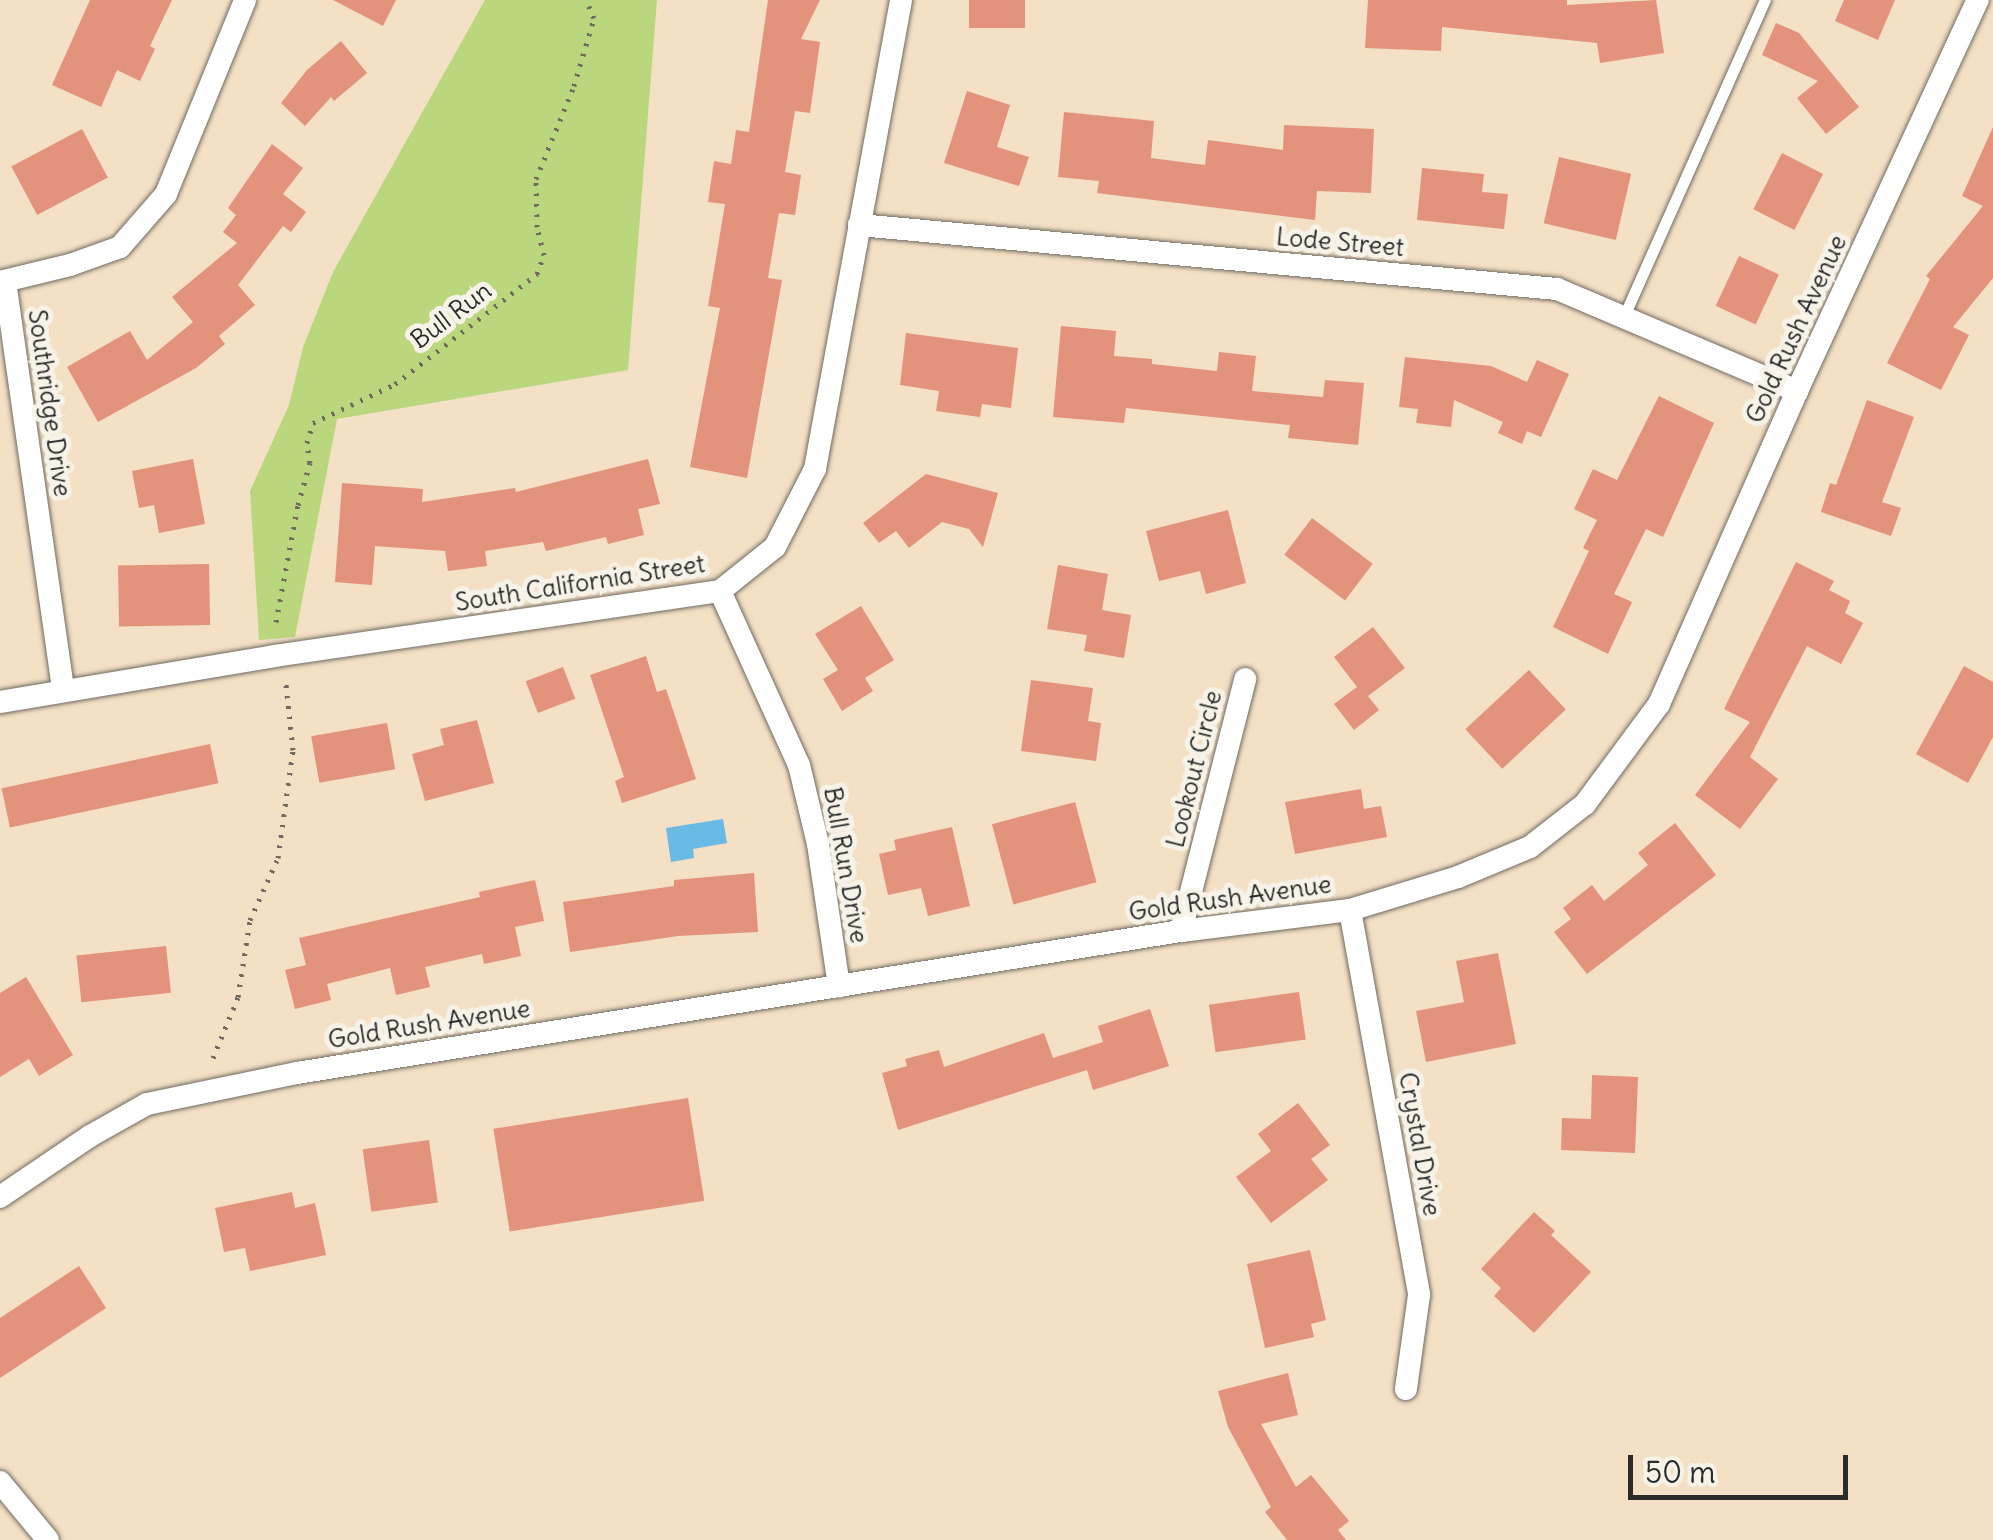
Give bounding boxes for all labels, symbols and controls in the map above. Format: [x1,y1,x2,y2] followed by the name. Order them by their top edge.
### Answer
[1275,221,1405,263] street label: Lode Street
[1739,230,1853,428] street label: Gold Rush Avenue
[405,275,497,355] street label: Bull Run
[22,308,78,498] street label: Southridge Drive
[453,548,707,618] street label: South California Street
[1160,687,1228,851] street label: Lookout Circle
[818,785,874,945] street label: Bull Run Drive
[1127,869,1333,927] street label: Gold Rush Avenue
[326,993,532,1055] street label: Gold Rush Avenue
[1393,1070,1447,1218] street label: Crystal Drive
[1633,1435,1853,1497] scale bar
[1645,1453,1715,1491] text: 50 m

